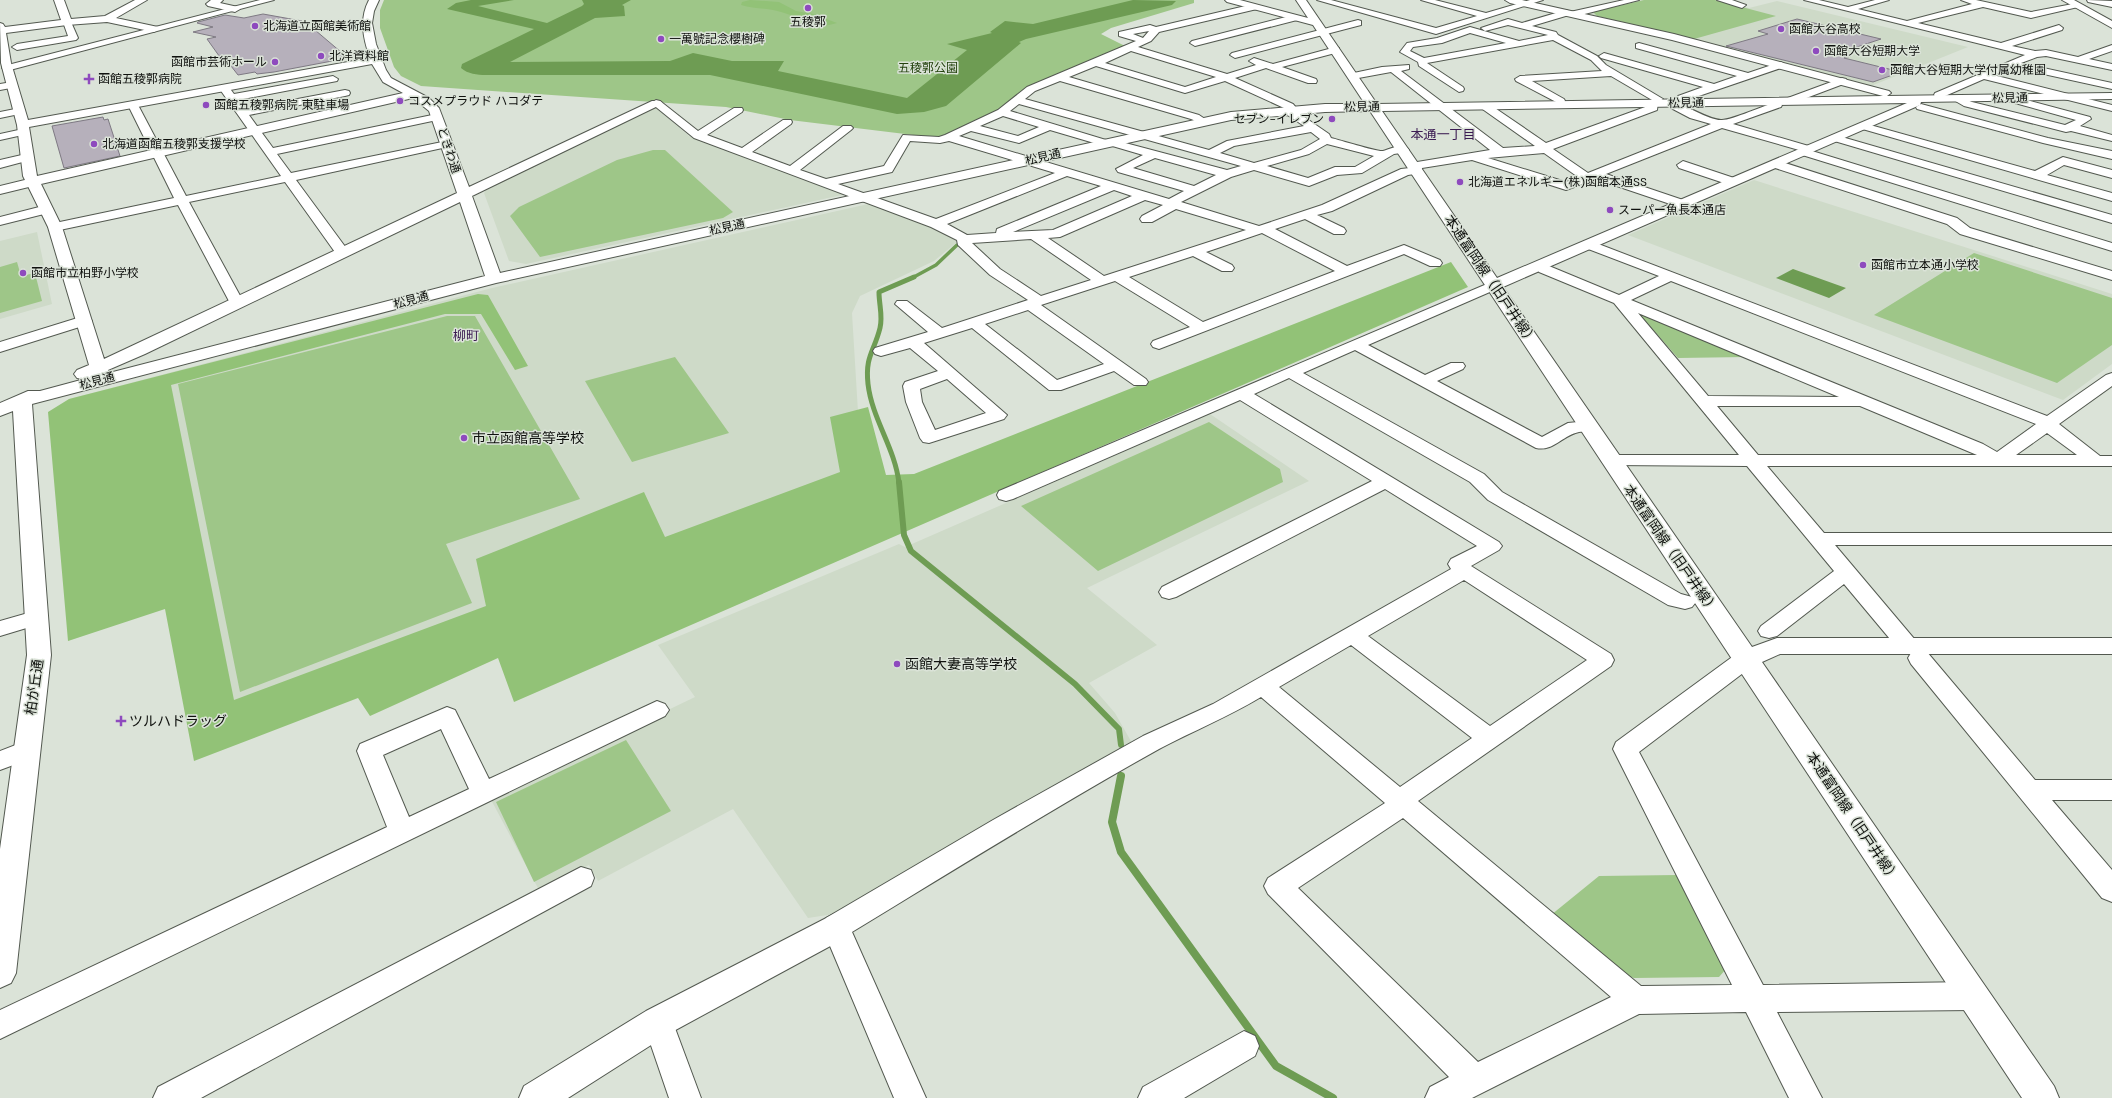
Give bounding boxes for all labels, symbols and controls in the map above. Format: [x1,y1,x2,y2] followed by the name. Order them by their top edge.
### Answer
[803,3,813,13] marker: 五稜郭
[790,14,826,30] place label: 五稜郭
[263,18,371,34] place label: 北海道立函館美術館
[250,21,260,31] marker: 北海道立函館美術館
[1789,21,1861,37] place label: 函館大谷高校
[1776,24,1786,34] marker: 函館大谷高校
[669,31,765,47] place label: 一萬號記念櫻樹碑
[656,34,666,44] marker: 一萬號記念櫻樹碑
[1824,43,1920,59] place label: 函館大谷短期大学
[1811,46,1821,56] marker: 函館大谷短期大学
[329,48,389,64] place label: 北洋資料館
[316,51,326,61] marker: 北洋資料館
[171,54,267,70] place label: 函館市芸術ホール
[270,57,280,67] marker: 函館市芸術ホール
[898,60,958,76] park label: 五稜郭公園
[1890,62,2046,78] place label: 函館大谷短期大学付属幼稚園
[1877,65,1887,75] marker: 函館大谷短期大学付属幼稚園
[98,71,182,87] place label: 函館五稜郭病院
[83,73,95,85] marker: 函館五稜郭病院
[1992,90,2028,106] street label: 松見通
[408,93,543,109] place label: コスメプラウド ハコダテ
[1668,95,1704,111] street label: 松見通
[395,96,405,106] marker: コスメプラウド ハコダテ
[214,97,349,113] place label: 函館五稜郭病院 東駐車場
[1344,99,1380,115] street label: 松見通
[201,100,211,110] marker: 函館五稜郭病院 東駐車場
[1234,111,1324,127] place label: セブン-イレブン
[1327,114,1337,124] marker: セブン-イレブン
[434,125,464,175] street label: ときわ通
[1410,126,1476,143] district label: 本通一丁目
[102,136,246,152] place label: 北海道函館五稜郭支援学校
[89,139,99,149] marker: 北海道函館五稜郭支援学校
[1024,145,1062,169] street label: 松見通
[1468,174,1647,190] place label: 北海道エネルギー(株)函館本通SS
[1455,177,1465,187] marker: 北海道エネルギー(株)函館本通SS
[1618,202,1726,218] place label: スーパー魚長本通店
[1605,205,1615,215] marker: スーパー魚長本通店
[1440,211,1542,349] street label: 本通富岡線（旧戸井線）
[708,215,746,239] street label: 松見通
[1871,257,1979,273] place label: 函館市立本通小学校
[1858,260,1868,270] marker: 函館市立本通小学校
[31,265,139,281] place label: 函館市立柏野小学校
[18,268,28,278] marker: 函館市立柏野小学校
[392,288,430,312] street label: 松見通
[453,327,479,344] district label: 柳町
[78,369,116,393] street label: 松見通
[472,429,584,447] place label: 市立函館高等学校
[459,433,469,443] marker: 市立函館高等学校
[1619,481,1723,617] street label: 本通富岡線（旧戸井線）
[905,655,1017,673] place label: 函館大妻高等学校
[21,658,47,716] street label: 柏が丘通
[892,659,902,669] marker: 函館大妻高等学校
[129,712,227,730] place label: ツルハドラッグ
[116,716,126,726] marker: ツルハドラッグ
[1802,748,1904,886] street label: 本通富岡線（旧戸井線）

